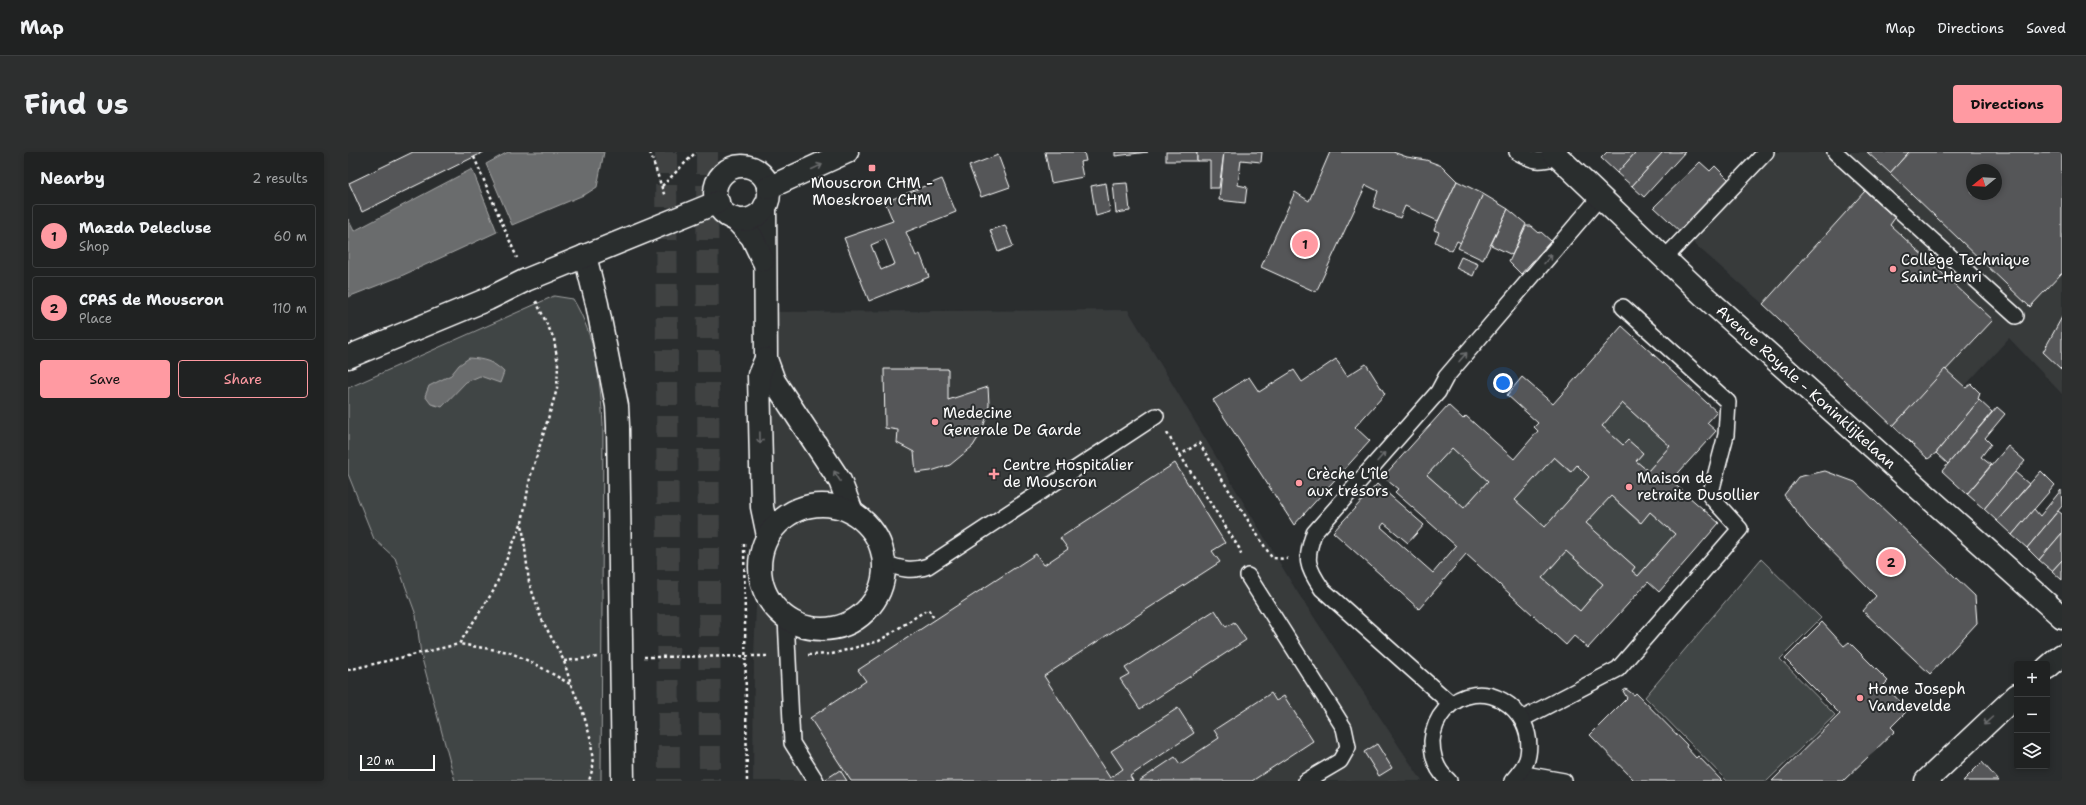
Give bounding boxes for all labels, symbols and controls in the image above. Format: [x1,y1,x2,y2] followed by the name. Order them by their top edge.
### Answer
[20,15,64,40] text: Map
[1886,19,1916,37] text: Map
[1938,19,2004,37] text: Directions
[2026,19,2066,37] text: Saved
[24,85,129,123] text: Find us
[1953,85,2062,123] button: Directions
[810,163,822,170] one-way arrow
[867,163,877,173] marker: Mouscron CHM - Moeskroen CHM
[1966,164,2002,200] north arrow
[40,167,105,189] text: Nearby
[252,170,308,187] text: 2 results
[811,173,933,210] place label: Mouscron CHM - Moeskroen CHM
[79,218,212,238] text: Mazda Delecluse
[51,228,57,245] text: 1
[274,228,307,245] text: 60 m
[1292,229,1318,259] pin: 1
[79,238,109,255] text: Shop
[1901,250,2030,287] place label: Collège Technique Saint-Henri
[1544,253,1553,264] one-way arrow
[1888,264,1898,274] marker: Collège Technique Saint-Henri
[79,290,224,310] text: CPAS de Mouscron
[49,300,59,317] text: 2
[272,300,307,317] text: 110 m
[1712,301,1900,473] street label: Avenue Royale - Koninklijkelaan
[79,310,112,327] text: Place
[1459,352,1468,362] one-way arrow
[40,360,170,398] button: Save
[178,360,308,398] button: Share
[1493,373,1513,393] your location
[943,403,1081,440] place label: Medecine Generale De Garde
[930,417,940,427] marker: Medecine Generale De Garde
[757,431,764,444] one-way arrow
[1376,452,1386,462] one-way arrow
[1003,455,1134,492] place label: Centre Hospitalier de Mouscron
[1307,464,1389,501] place label: Crèche L'île aux trésors
[988,468,1000,480] marker: Centre Hospitalier de Mouscron
[1637,468,1760,505] place label: Maison de retraite Dusollier
[832,471,841,482] one-way arrow
[1294,478,1304,488] marker: Crèche L'île aux trésors
[1624,482,1634,492] marker: Maison de retraite Dusollier
[1878,547,1904,577] pin: 2
[2014,661,2050,769] map controls
[2014,661,2050,697] button: +
[1868,679,1966,716] place label: Home Joseph Vandevelde
[1855,693,1865,703] marker: Home Joseph Vandevelde
[2014,697,2050,733] button: −
[1983,717,1993,726] one-way arrow
[2014,733,2050,769] button: layers
[360,753,435,772] scale bar
[366,754,394,769] text: 20 m

